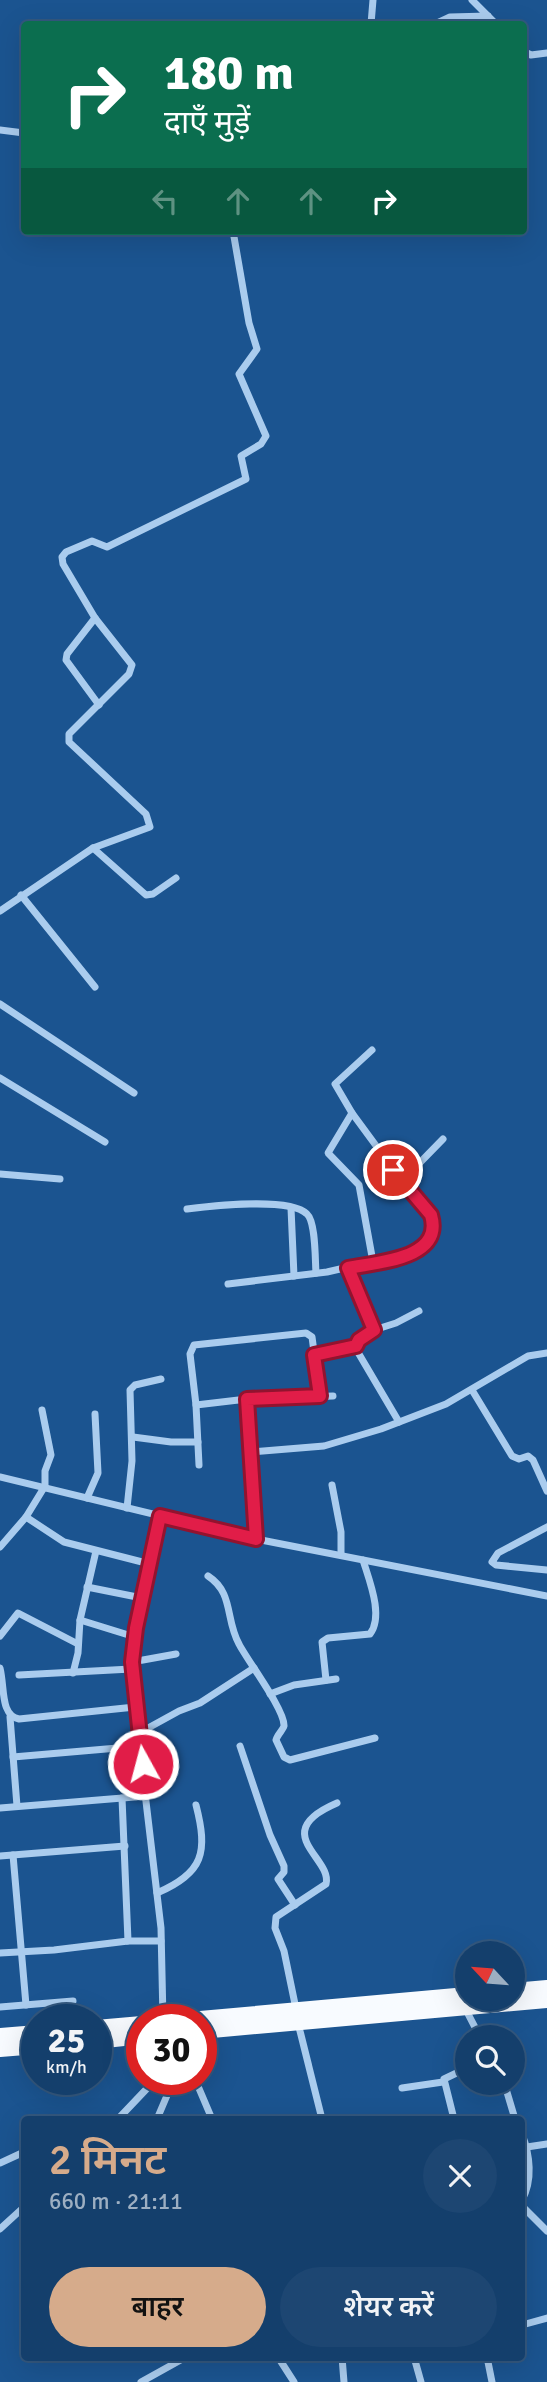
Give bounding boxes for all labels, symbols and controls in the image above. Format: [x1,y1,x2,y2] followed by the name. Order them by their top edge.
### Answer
[164,43,294,103] text: 180 m
[49,49,140,140] icon: right
[164,103,250,142] text: दाएँ मुड़ें
[146,182,184,220] icon: left
[219,182,257,220] icon: ahead
[292,182,330,220] icon: ahead
[365,182,403,220] icon: right
[363,1140,423,1200] pin
[374,1151,412,1189] icon: arrive
[106,1727,180,1801] position arrow
[455,1941,525,2011] north arrow
[455,1941,525,2095] map controls
[126,2004,217,2095] speed limit sign: 30
[48,2019,85,2062] text: 25
[455,2025,525,2095] button: search
[46,2056,87,2078] text: km/h
[49,2135,166,2186] text: 2 मिनट
[423,2139,497,2213] button: close
[49,2187,183,2216] text: 660 m · 21:11
[49,2267,266,2347] button: बाहर
[280,2267,497,2347] button: शेयर करें

